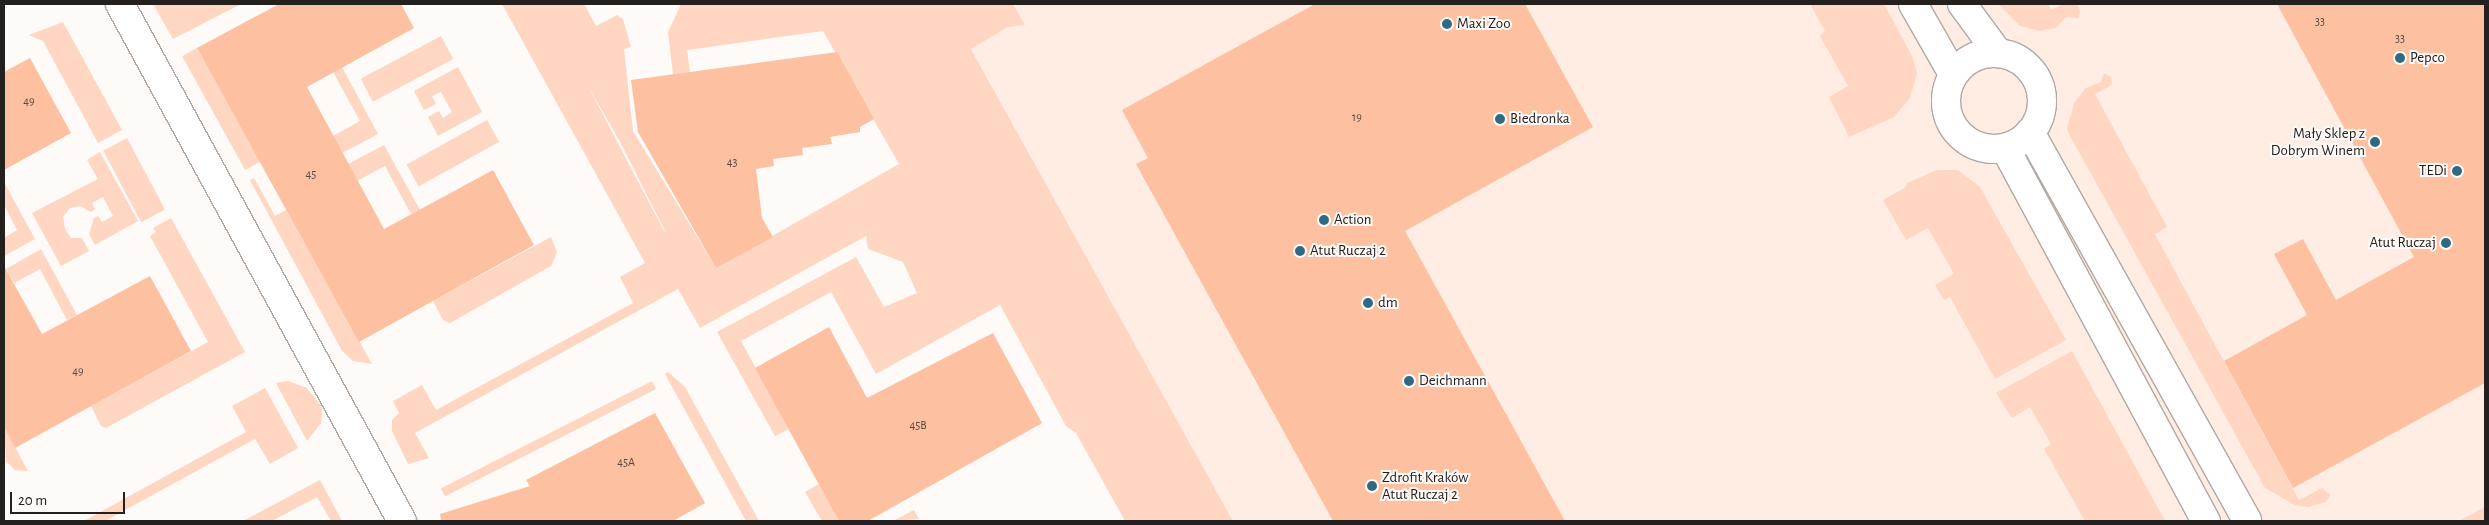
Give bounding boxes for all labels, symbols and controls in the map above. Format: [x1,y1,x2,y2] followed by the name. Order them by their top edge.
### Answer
[1457,15,1510,33] place label: Maxi Zoo
[2315,15,2325,29] house number: 33
[1441,18,1453,30] marker: Maxi Zoo
[2395,32,2405,46] house number: 33
[2410,49,2445,67] place label: Pepco
[2394,52,2406,64] marker: Pepco
[23,95,35,109] house number: 49
[1510,110,1570,128] place label: Biedronka
[1352,111,1362,125] house number: 19
[1494,113,1506,125] marker: Biedronka
[2271,124,2365,159] place label: Mały Sklep z Dobrym Winem
[2369,136,2381,148] marker: Mały Sklep z Dobrym Winem
[727,156,737,170] house number: 43
[2419,162,2447,180] place label: TEDi
[2451,165,2463,177] marker: TEDi
[306,168,316,182] house number: 45
[1334,211,1372,229] place label: Action
[1318,214,1330,226] marker: Action
[2369,234,2436,252] place label: Atut Ruczaj
[2440,237,2452,249] marker: Atut Ruczaj
[1310,242,1386,260] place label: Atut Ruczaj 2
[1294,245,1306,257] marker: Atut Ruczaj 2
[1378,294,1398,312] place label: dm
[1362,297,1374,309] marker: dm
[72,365,84,379] house number: 49
[1419,372,1487,390] place label: Deichmann
[1403,375,1415,387] marker: Deichmann
[909,419,927,433] house number: 45B
[617,456,635,470] house number: 45A
[1382,468,1468,503] place label: Zdrofit Kraków Atut Ruczaj 2
[1366,480,1378,492] marker: Zdrofit Kraków Atut Ruczaj 2
[12,482,128,514] scale bar
[18,493,47,508] text: 20 m

